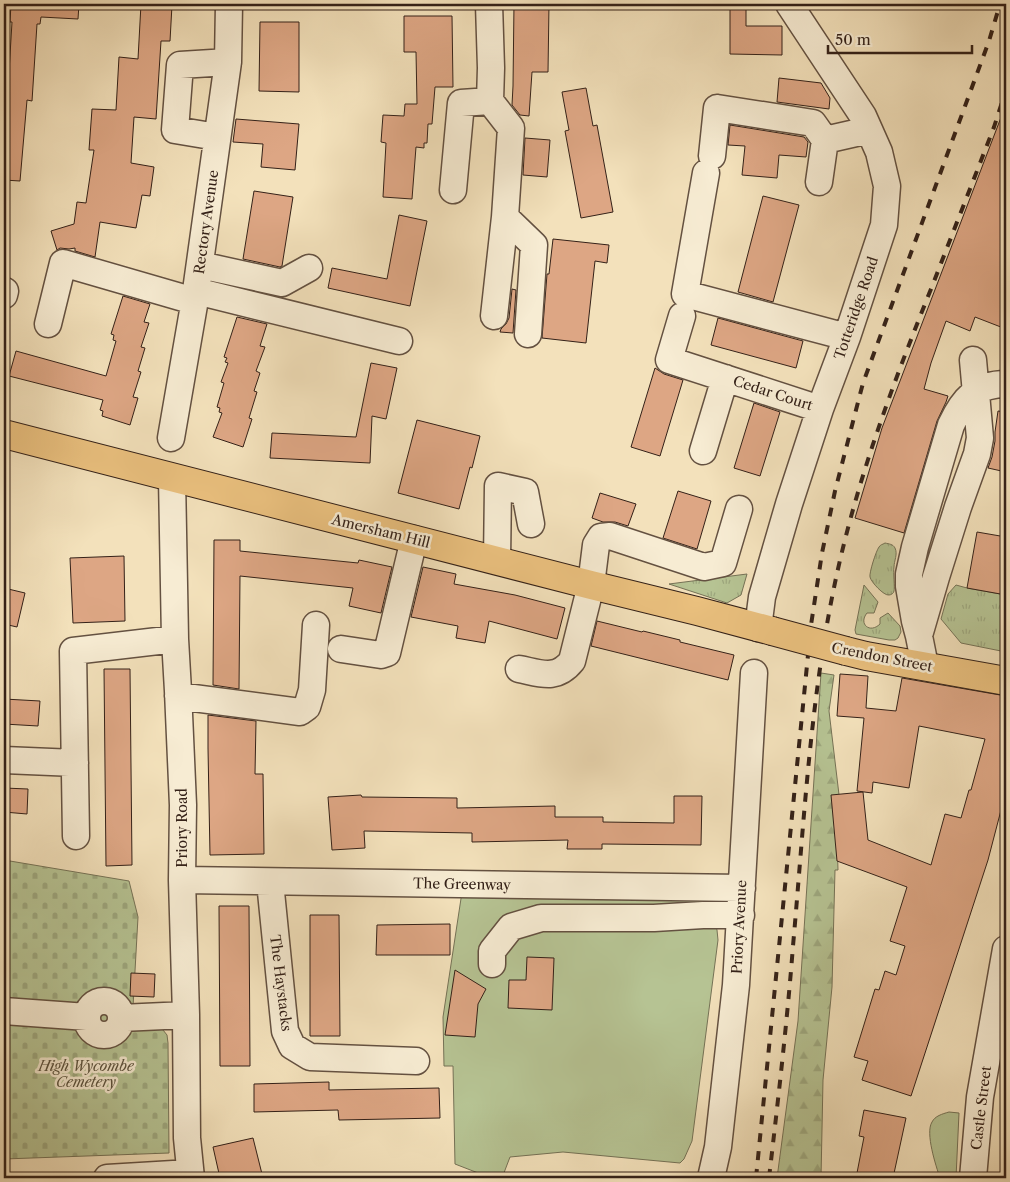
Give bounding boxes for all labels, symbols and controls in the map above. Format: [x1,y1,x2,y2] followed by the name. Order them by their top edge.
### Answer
[828,22,971,54] scale bar
[835,30,871,49] text: 50 m
[190,169,222,275] street label: Rectory Avenue
[830,254,882,362] street label: Totteridge Road
[731,372,815,414] street label: Cedar Court
[329,510,432,552] street label: Amersham Hill
[830,638,934,676] street label: Crendon Street
[173,788,191,868] street label: Priory Road
[413,874,511,894] street label: The Greenway
[728,879,750,974] street label: Priory Avenue
[266,934,296,1032] street label: The Haystacks
[37,1057,135,1091] park label: High Wycombe Cemetery
[967,1065,995,1151] street label: Castle Street

